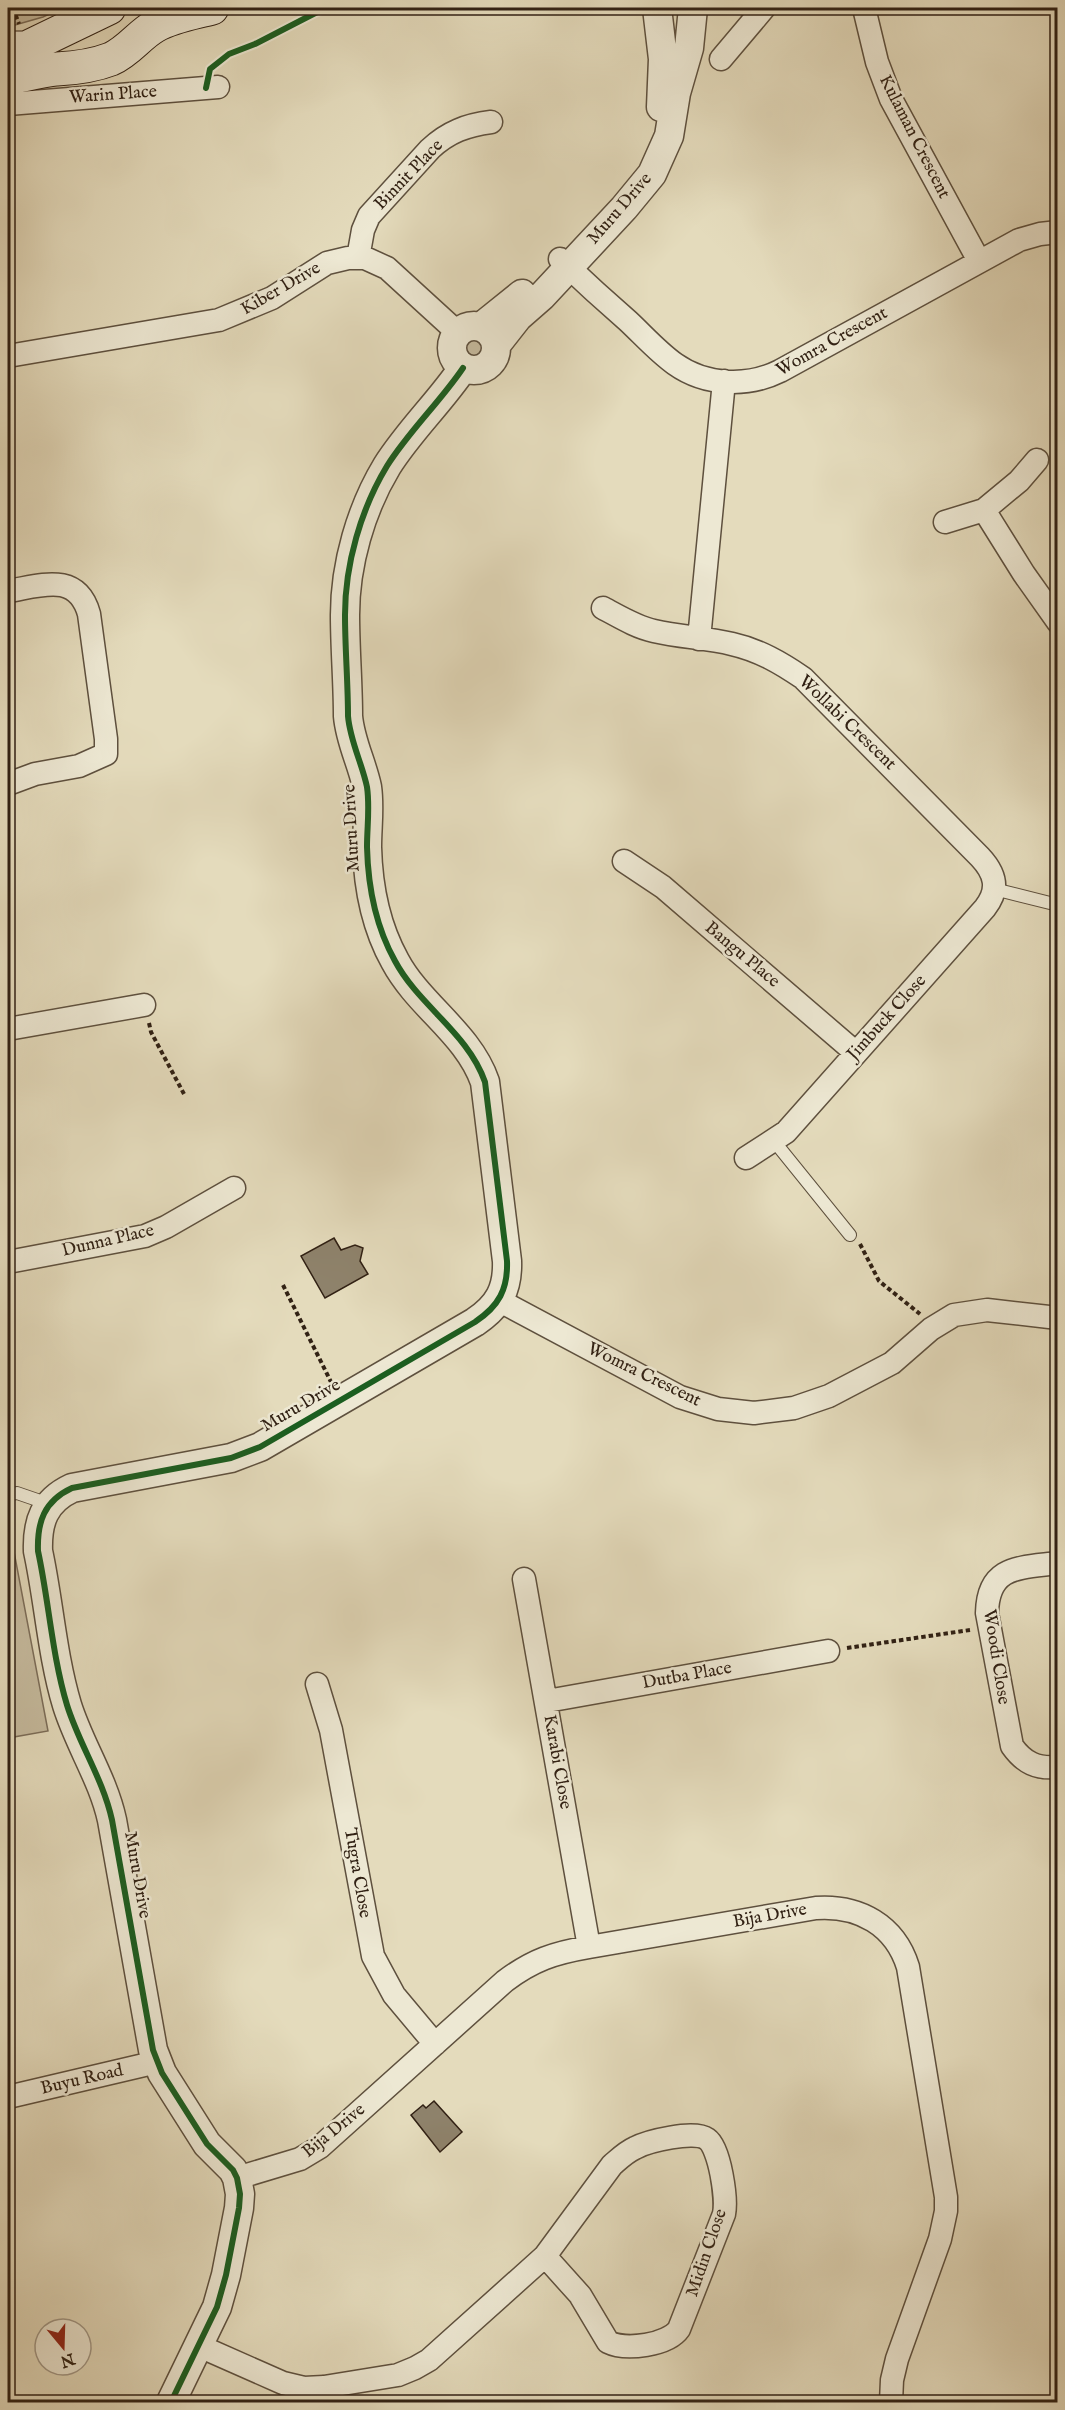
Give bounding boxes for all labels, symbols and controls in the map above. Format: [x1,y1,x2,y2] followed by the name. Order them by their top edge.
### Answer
[873,71,955,203] street label: Kulaman Crescent
[68,80,158,110] street label: Warin Place
[370,135,448,215] street label: Binnit Place
[583,168,657,250] street label: Muru Drive
[237,257,325,321] street label: Kiber Drive
[772,302,892,382] street label: Womra Crescent
[793,670,901,776] street label: Wollabi Crescent
[338,784,366,872] street label: Muru Drive
[700,917,784,993] street label: Bangu Place
[841,970,932,1067] street label: Jimbuck Close
[60,1219,156,1263] street label: Dunna Place
[583,1338,705,1412] street label: Womra Crescent
[257,1374,345,1438] street label: Muru Drive
[977,1608,1015,1706] street label: Woodi Close
[640,1657,734,1695] street label: Dutba Place
[537,1713,577,1811] street label: Karabi Close
[338,1826,376,1920] street label: Tugra Close
[118,1830,156,1920] street label: Muru Drive
[731,1898,809,1934] street label: Bija Drive
[38,2059,126,2101] street label: Buyu Road
[298,2099,370,2163] street label: Bija Drive
[681,2206,733,2300] street label: Midin Close
[33,2317,93,2377] north arrow
[57,2347,78,2371] text: N

